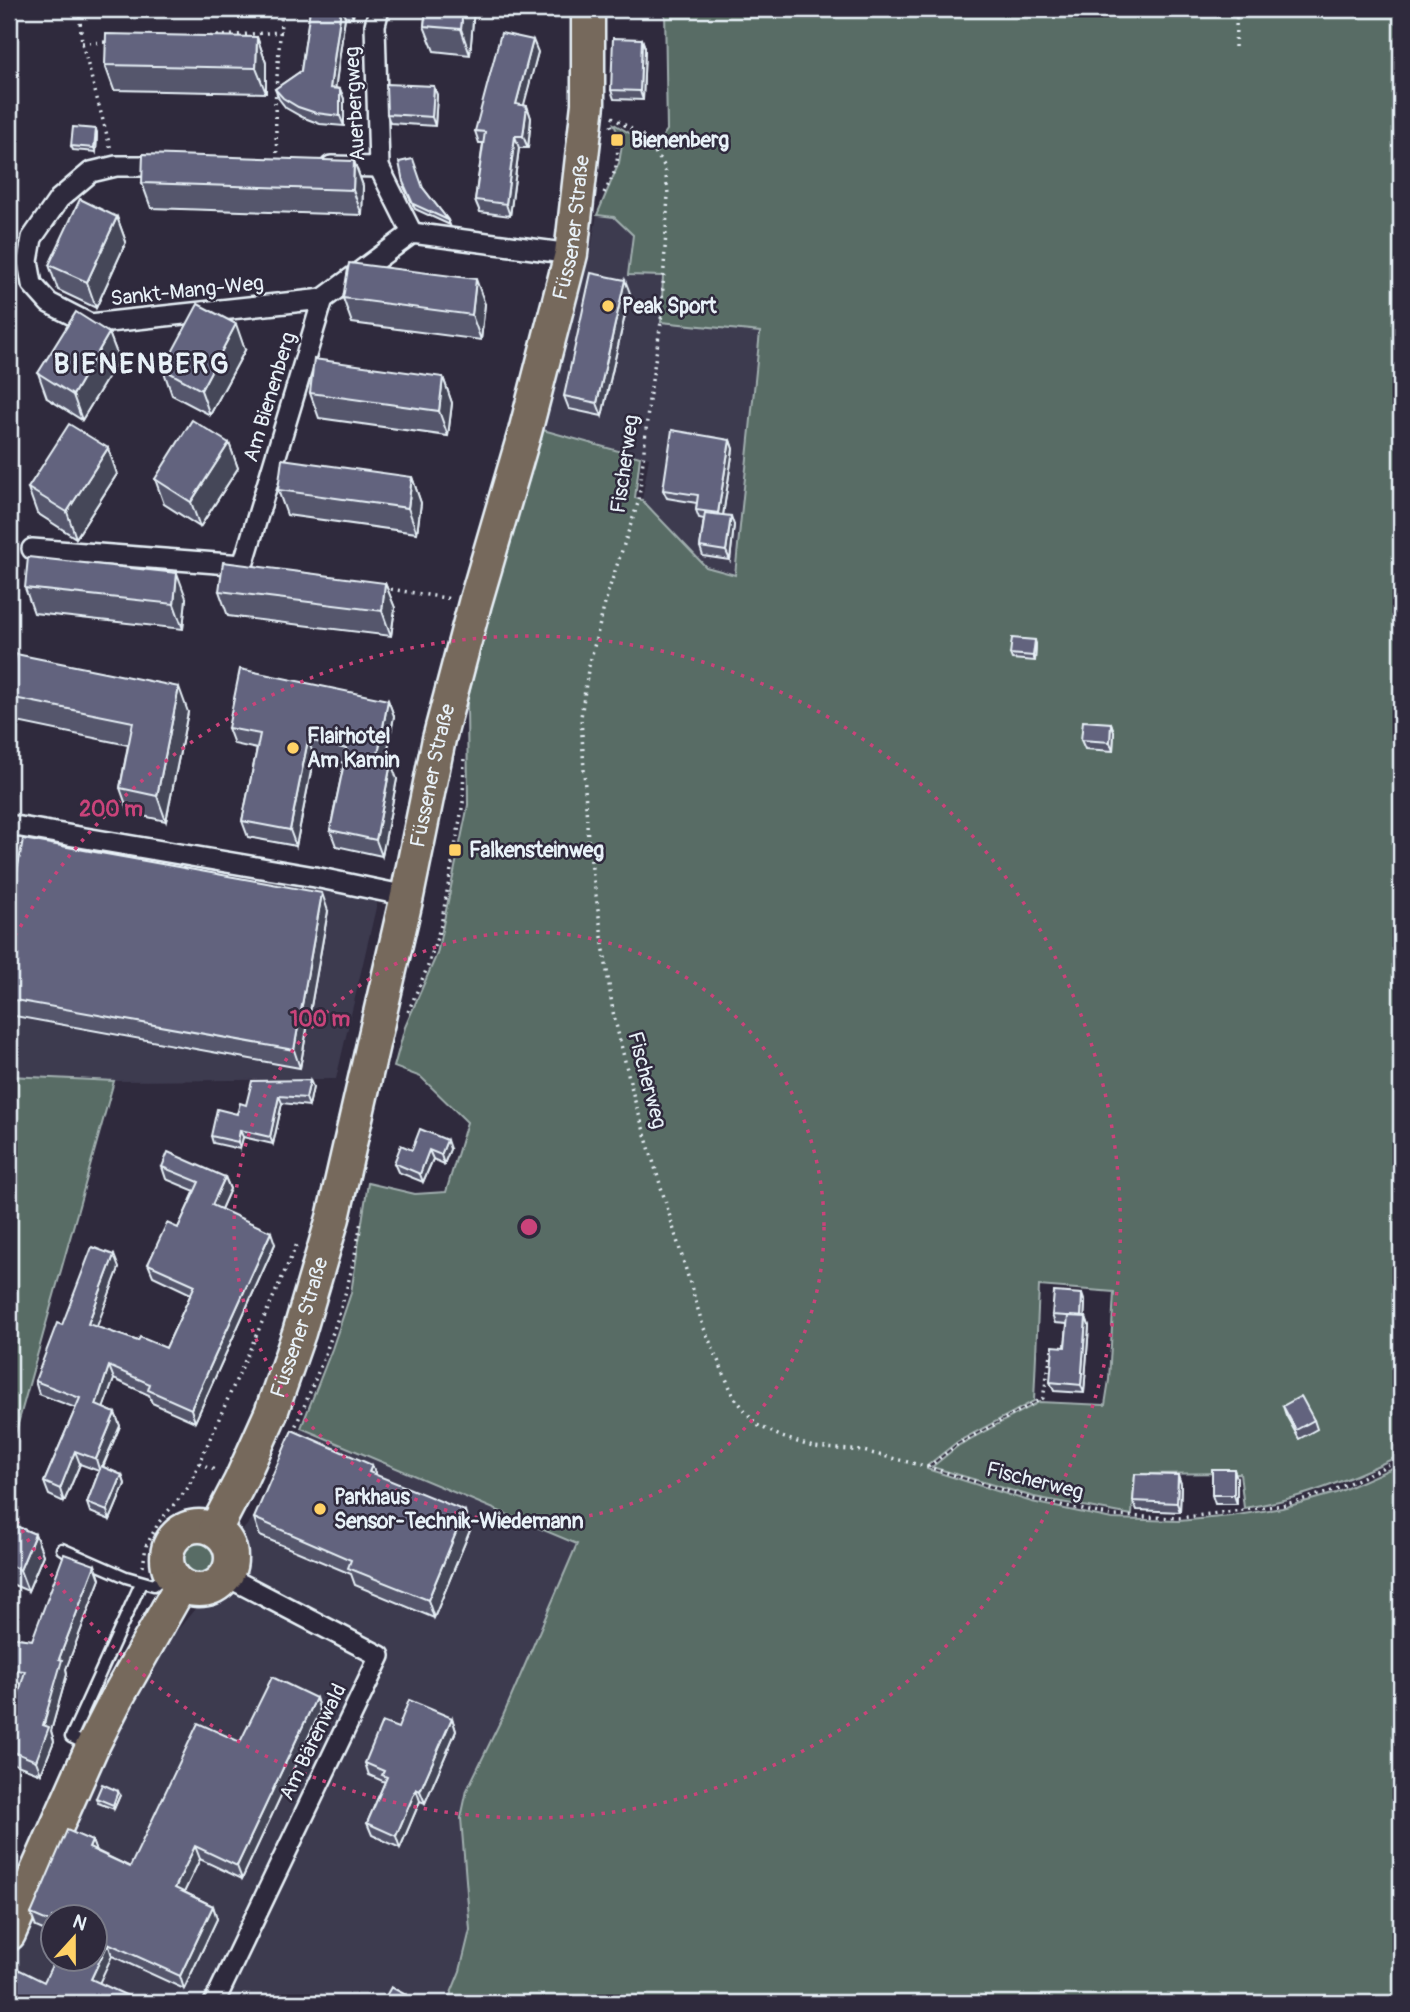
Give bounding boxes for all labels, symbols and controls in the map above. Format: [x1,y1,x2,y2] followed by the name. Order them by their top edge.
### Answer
[339,46,371,162] street label: Auerbergweg
[631,127,729,154] place label: Bienenberg
[609,132,625,148] marker: Bienenberg
[546,153,596,303] street label: Füssener Straße
[109,270,265,312] street label: Sankt-Mang-Weg
[622,293,717,320] place label: Peak Sport
[600,298,616,314] marker: Peak Sport
[237,329,303,465] street label: Am Bienenberg
[53,347,231,382] district label: BIENENBERG
[605,413,645,515] street label: Fischerweg
[404,700,461,850] street label: Füssener Straße
[307,723,400,774] place label: Flairhotel Am Kamin
[285,740,301,756] marker: Flairhotel Am Kamin
[79,796,143,823] text: 200 m
[469,837,604,864] place label: Falkensteinweg
[447,842,463,858] marker: Falkensteinweg
[290,1006,350,1033] text: 100 m
[621,1029,673,1131] street label: Fischerweg
[517,1215,541,1239] centre of rings
[264,1253,334,1401] street label: Füssener Straße
[984,1456,1086,1506] street label: Fischerweg
[334,1484,584,1535] place label: Parkhaus Sensor-Technik-Wiedemann
[312,1501,328,1517] marker: Parkhaus Sensor-Technik-Wiedemann
[273,1679,353,1805] street label: Am Bärenwald
[38,1904,108,1974] north arrow
[69,1910,90,1937] text: N

